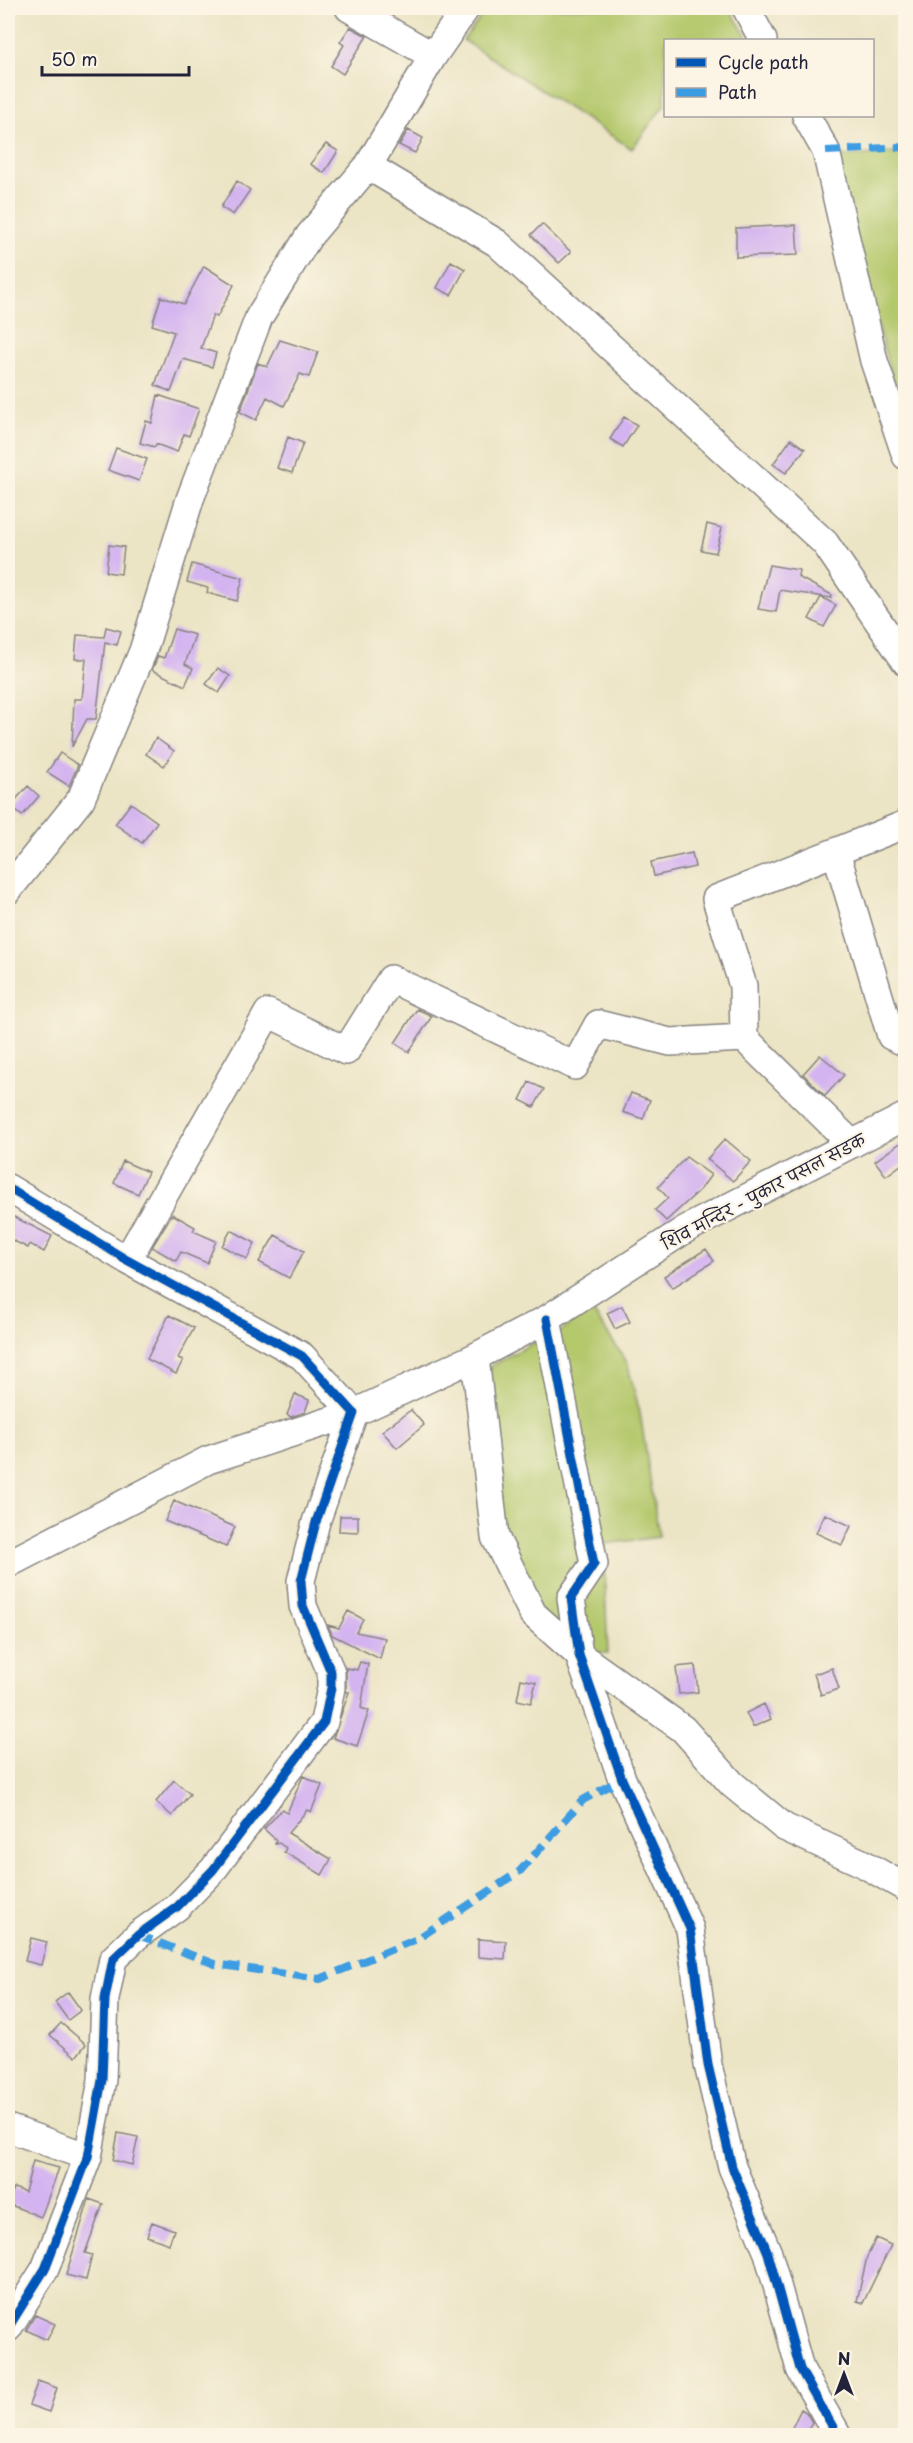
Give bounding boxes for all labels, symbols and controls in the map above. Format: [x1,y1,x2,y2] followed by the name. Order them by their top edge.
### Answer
[42,39,189,77] scale bar
[664,39,874,117] legend
[51,45,98,72] text: 50 m
[718,48,809,75] text: Cycle path
[718,78,757,105] text: Path
[656,1126,871,1256] street label: शिव मन्दिर - पुकार पसल सडक
[814,2344,874,2404] north arrow
[838,2346,850,2370] text: N

